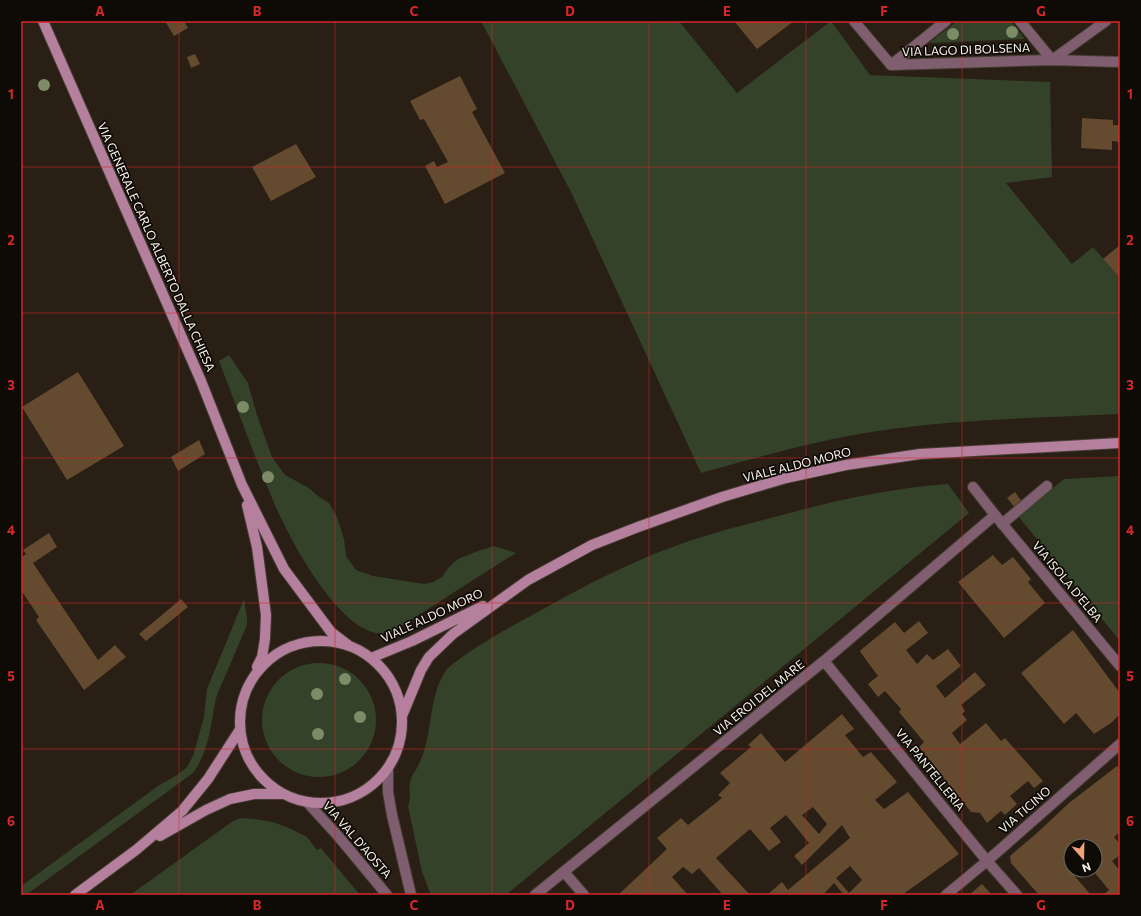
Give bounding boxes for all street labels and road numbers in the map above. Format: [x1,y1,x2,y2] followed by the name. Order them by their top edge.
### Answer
[902,40,1030,58] street label: VIA LAGO DI BOLSENA
[95,120,219,373] street label: VIA GENERALE CARLO ALBERTO DALLA CHIESA
[741,444,852,484] street label: VIALE ALDO MORO
[1030,538,1106,625] street label: VIA ISOLA D'ELBA
[378,585,485,645] street label: VIALE ALDO MORO
[710,656,807,738] street label: VIA EROI DEL MARE
[893,725,968,813] street label: VIA PANTELLERIA
[996,783,1053,835] street label: VIA TICINO
[321,798,395,881] street label: VIA VAL D'AOSTA

